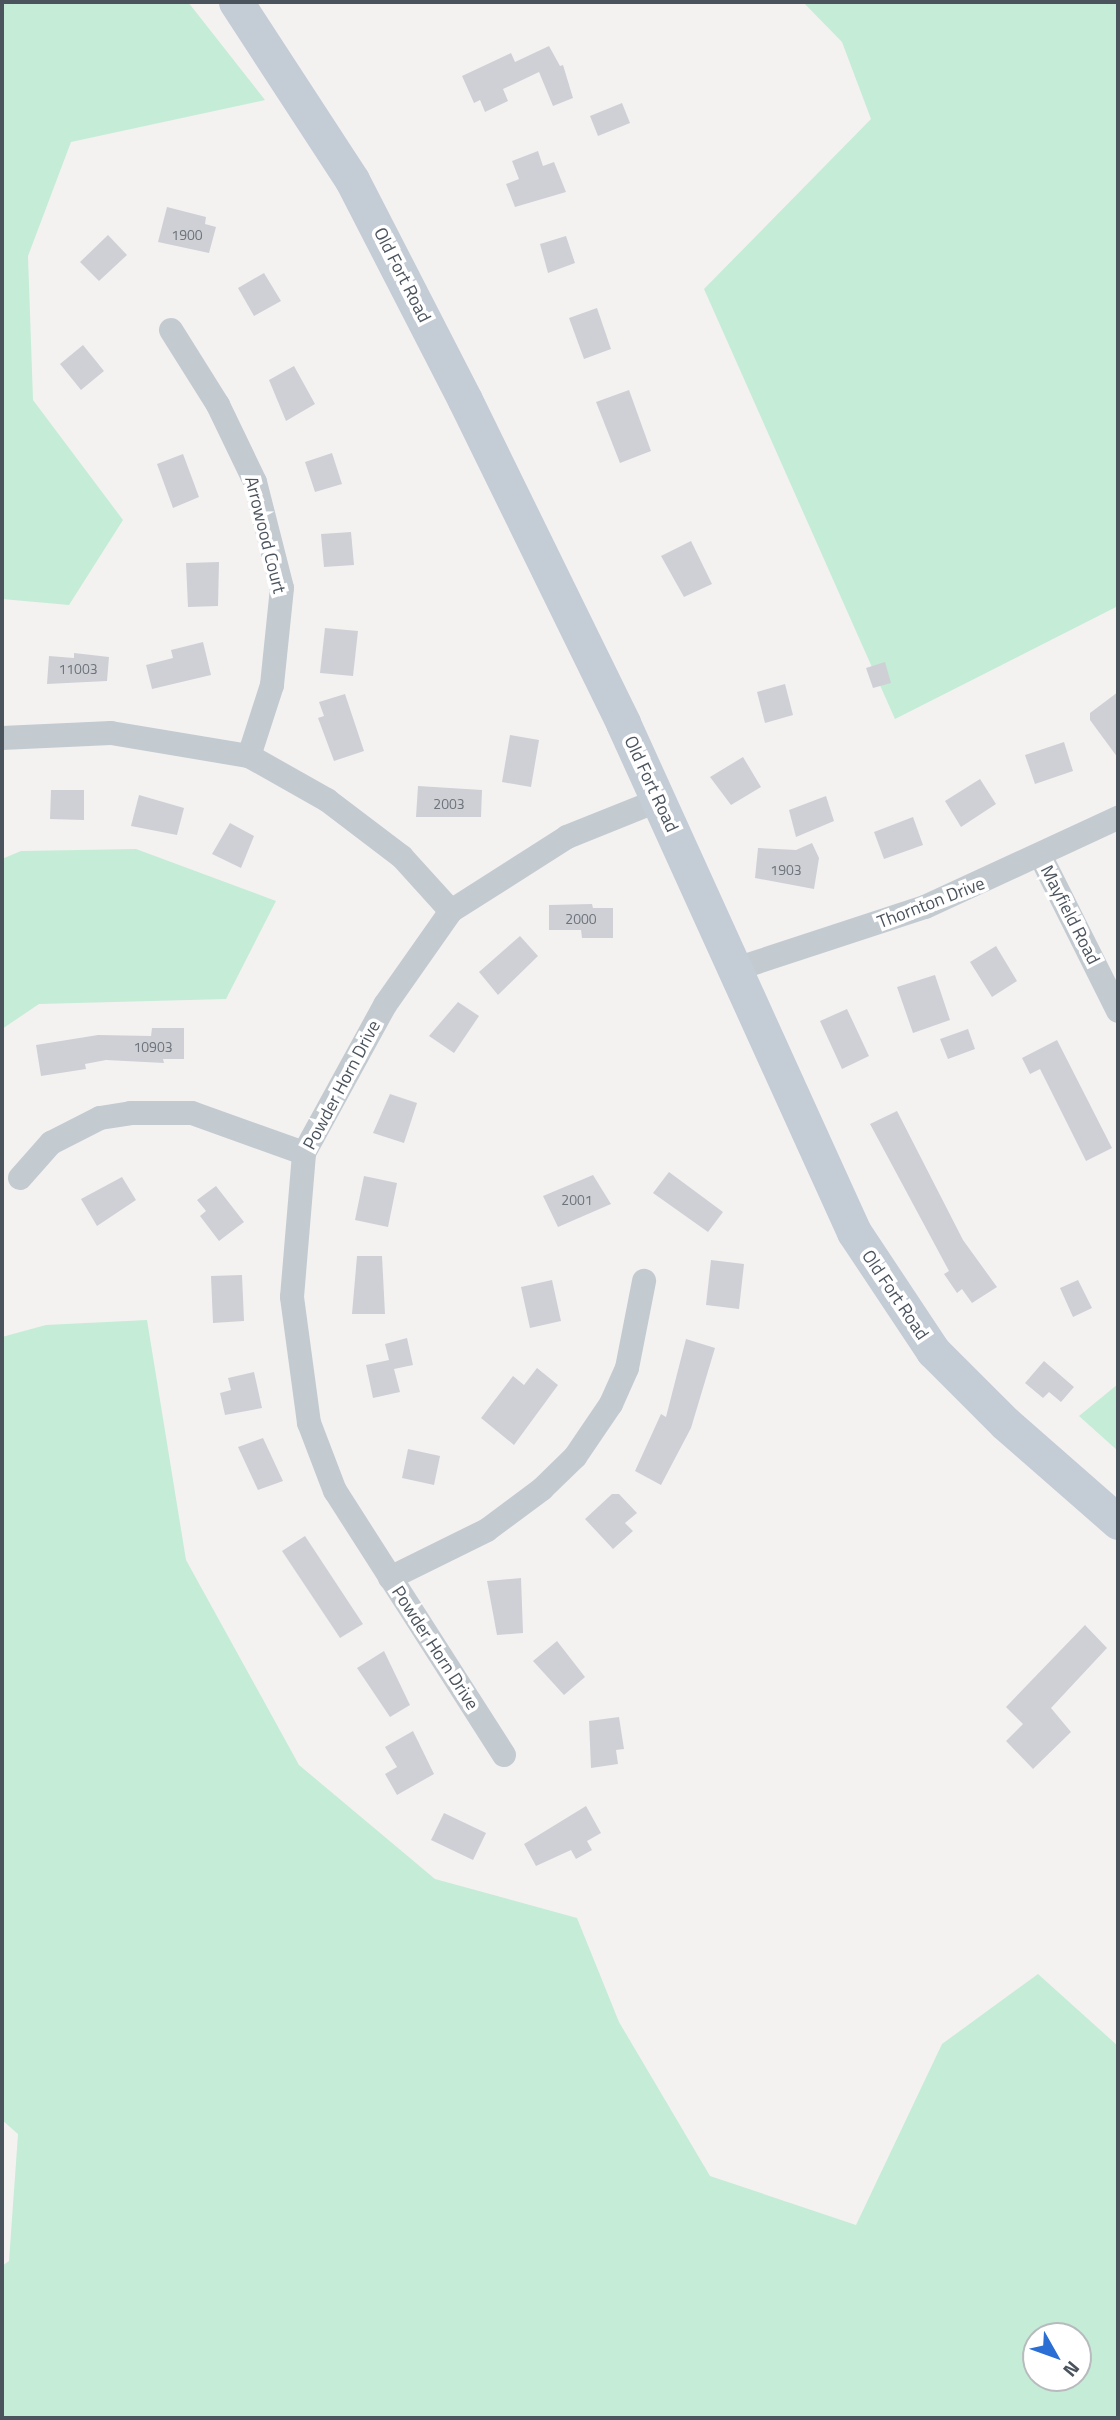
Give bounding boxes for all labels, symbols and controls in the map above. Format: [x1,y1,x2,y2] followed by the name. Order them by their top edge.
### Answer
[369,224,435,326] street label: Old Fort Road
[171,227,203,243] house number: 1900
[240,474,290,596] street label: Arrowood Court
[58,661,98,677] house number: 11003
[619,732,683,836] street label: Old Fort Road
[433,796,465,812] house number: 2003
[770,862,802,878] house number: 1903
[1036,862,1104,968] street label: Mayfield Road
[874,873,988,933] street label: Thornton Drive
[565,911,597,927] house number: 2000
[299,1017,385,1153] street label: Powder Horn Drive
[133,1039,173,1055] house number: 10903
[561,1192,593,1208] house number: 2001
[857,1246,933,1344] street label: Old Fort Road
[387,1582,483,1714] street label: Powder Horn Drive
[1022,2322,1092,2392] north arrow
[1057,2355,1087,2384] text: N

